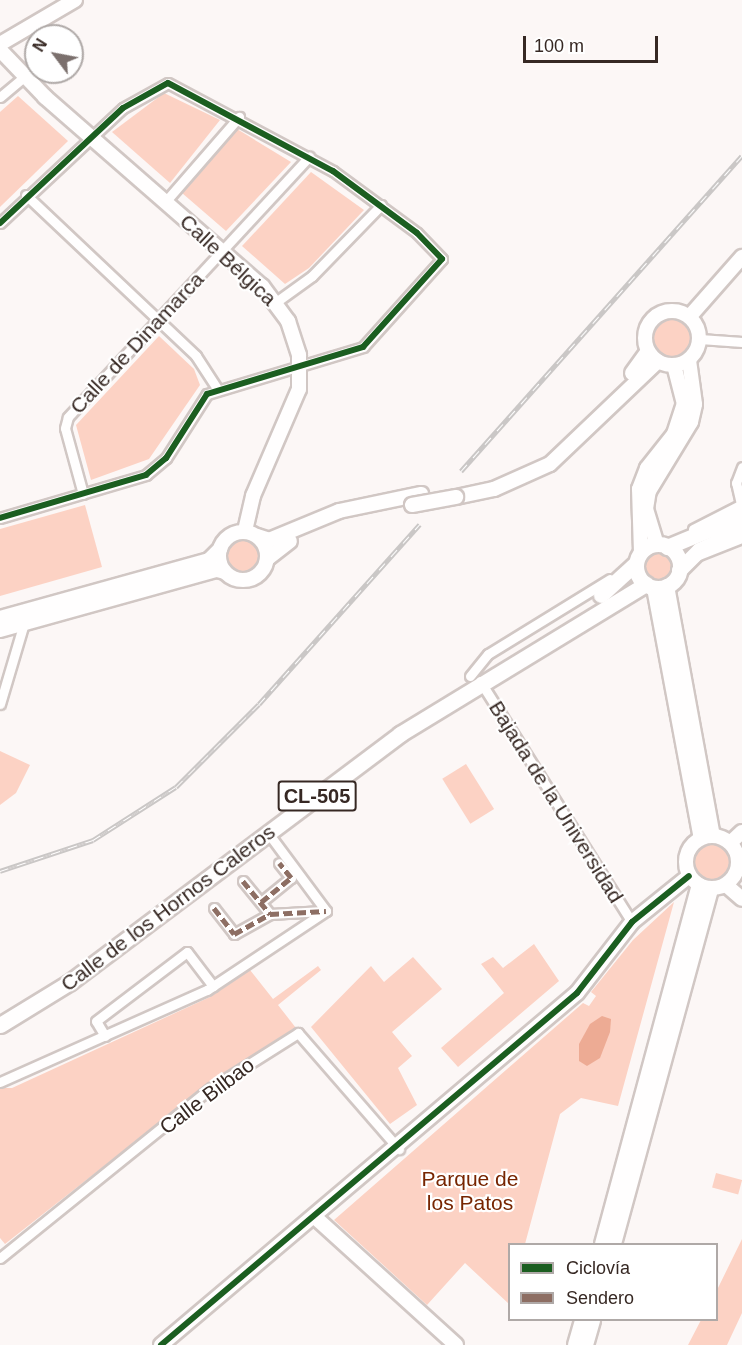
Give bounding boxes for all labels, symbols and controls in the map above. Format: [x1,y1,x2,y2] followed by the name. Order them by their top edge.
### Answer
[24,24,84,84] north arrow
[526,24,661,62] scale bar
[30,36,50,55] text: N
[534,36,584,56] text: 100 m
[175,209,281,311] street label: Calle Bélgica
[65,267,209,419] street label: Calle de Dinamarca
[483,696,629,908] street label: Bajada de la Universidad
[276,779,358,813] road number: CL-505
[56,819,280,997] street label: Calle de los Hornos Caleros
[155,1052,259,1140] street label: Calle Bilbao
[422,1166,518,1216] park label: Parque de los Patos
[508,1243,718,1321] legend
[566,1258,630,1278] text: Ciclovía
[566,1288,634,1308] text: Sendero

